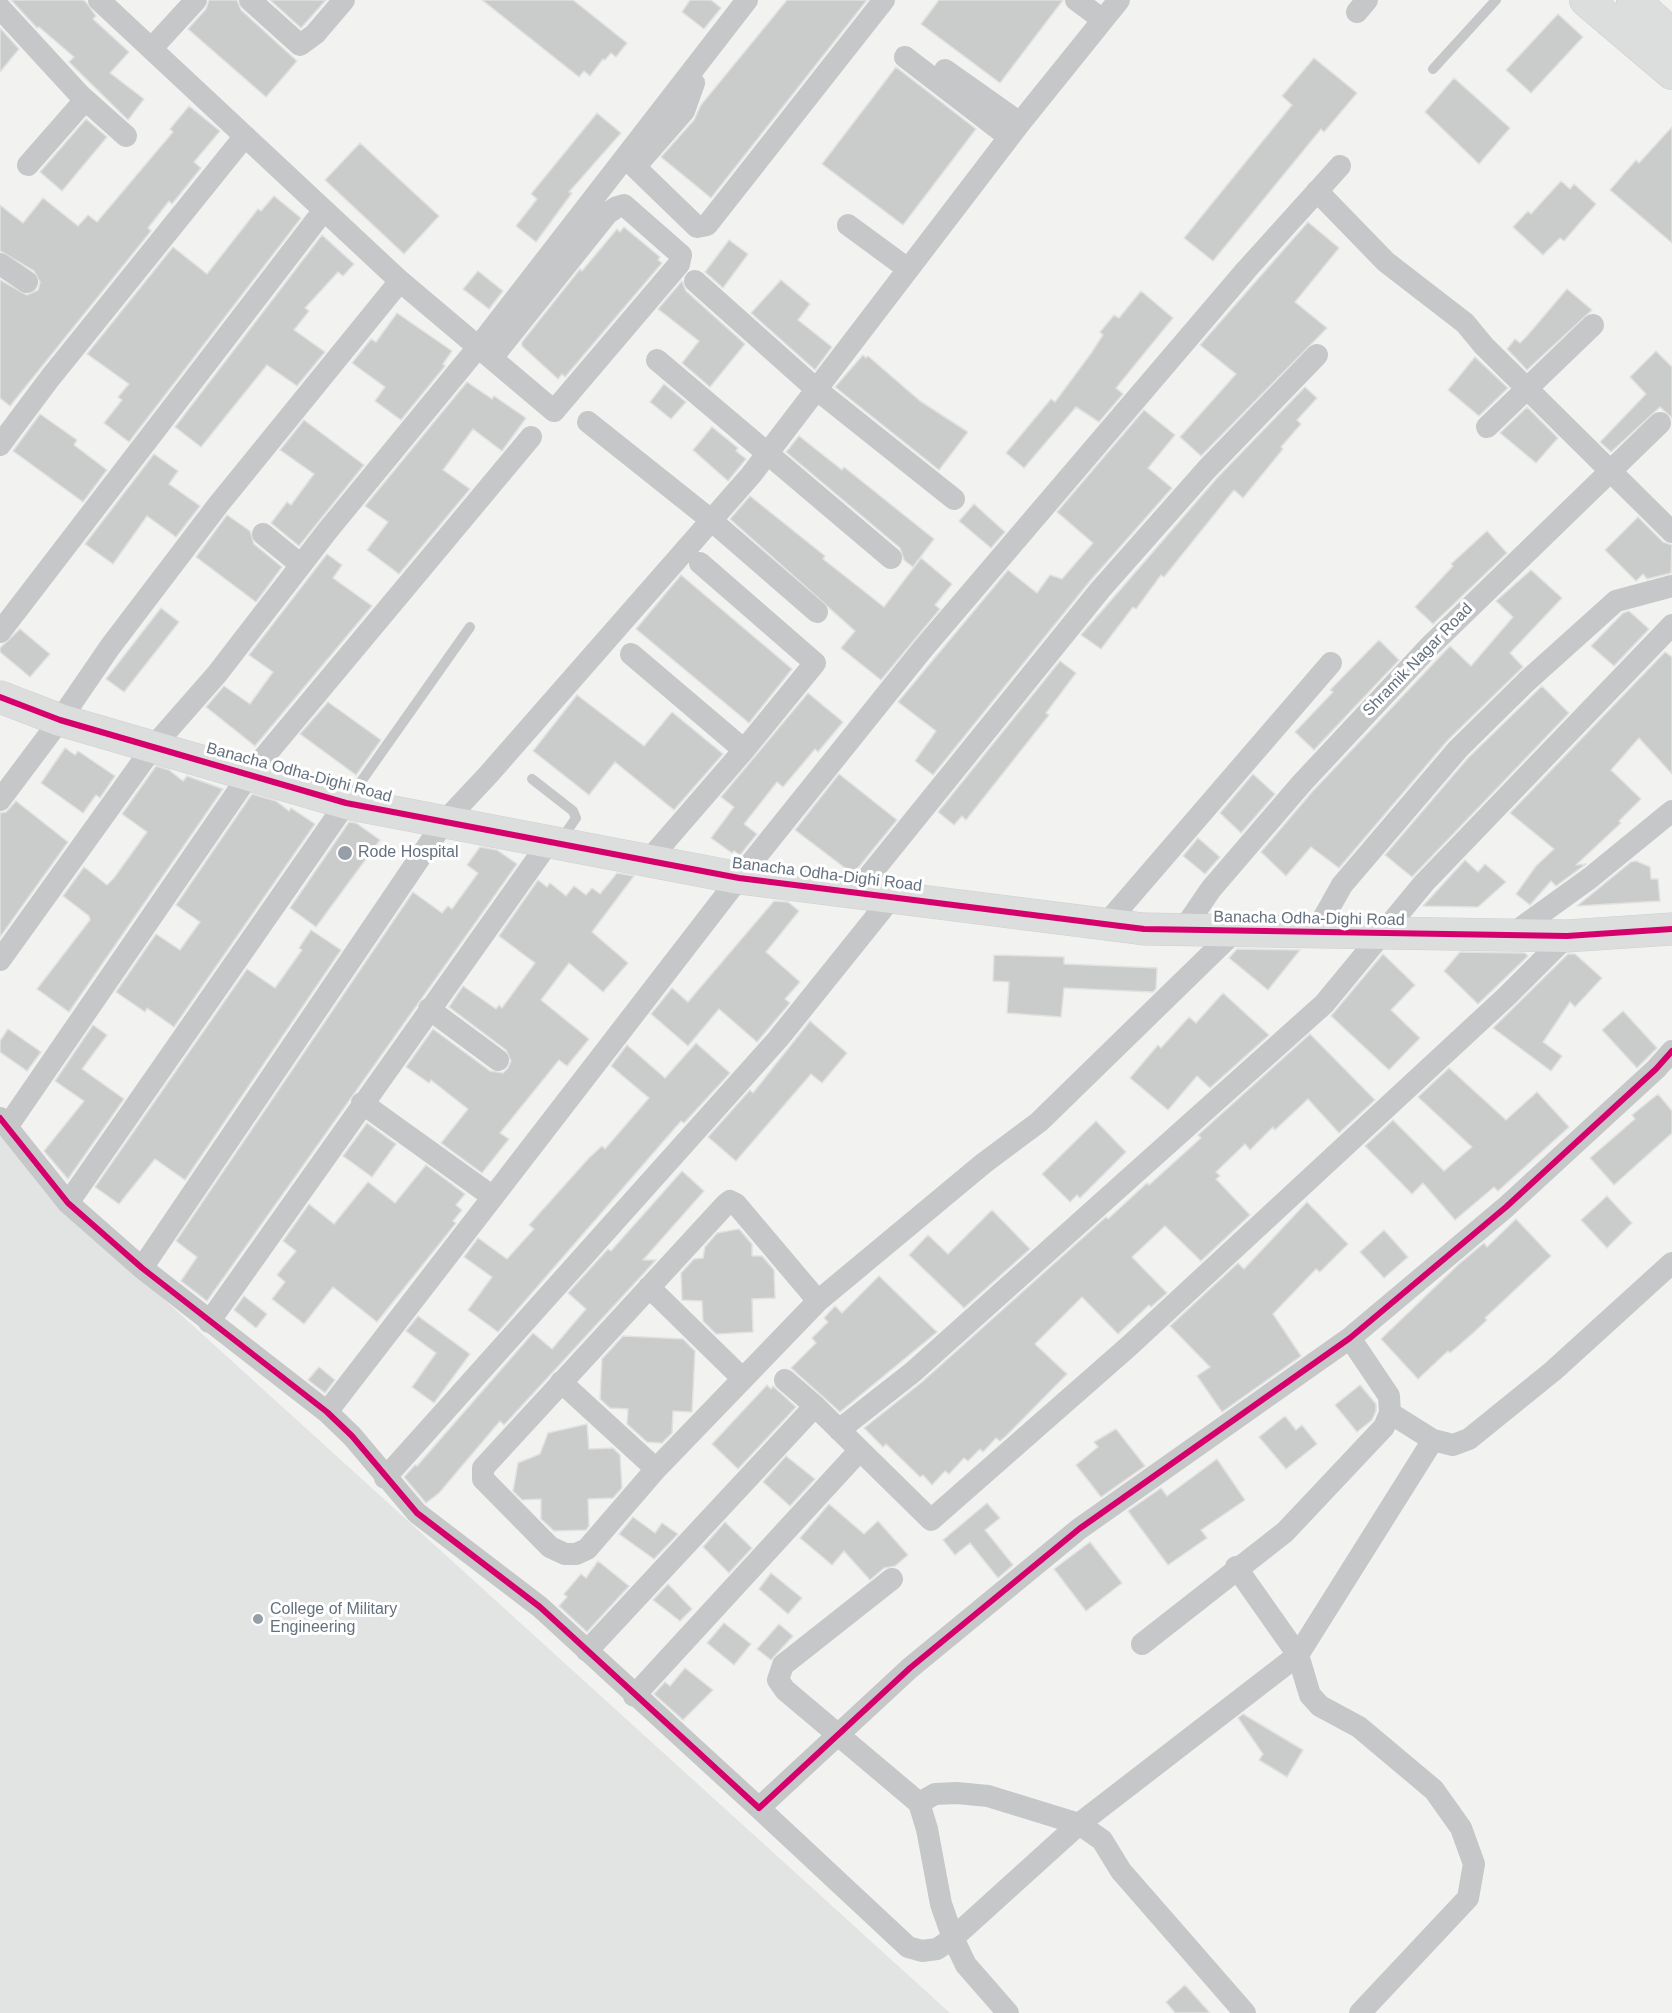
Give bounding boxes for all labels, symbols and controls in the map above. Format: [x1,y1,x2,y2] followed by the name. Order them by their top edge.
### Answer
[1359,600,1477,720] street label: Shramik Nagar Road
[204,739,394,807] street label: Banacha Odha-Dighi Road
[358,843,458,863] place label: Rode Hospital
[336,844,354,862] marker: Rode Hospital
[731,854,923,896] street label: Banacha Odha-Dighi Road
[1213,908,1405,930] street label: Banacha Odha-Dighi Road
[270,1600,397,1638] place label: College of Military Engineering
[251,1612,265,1626] marker: College of Military Engineering

